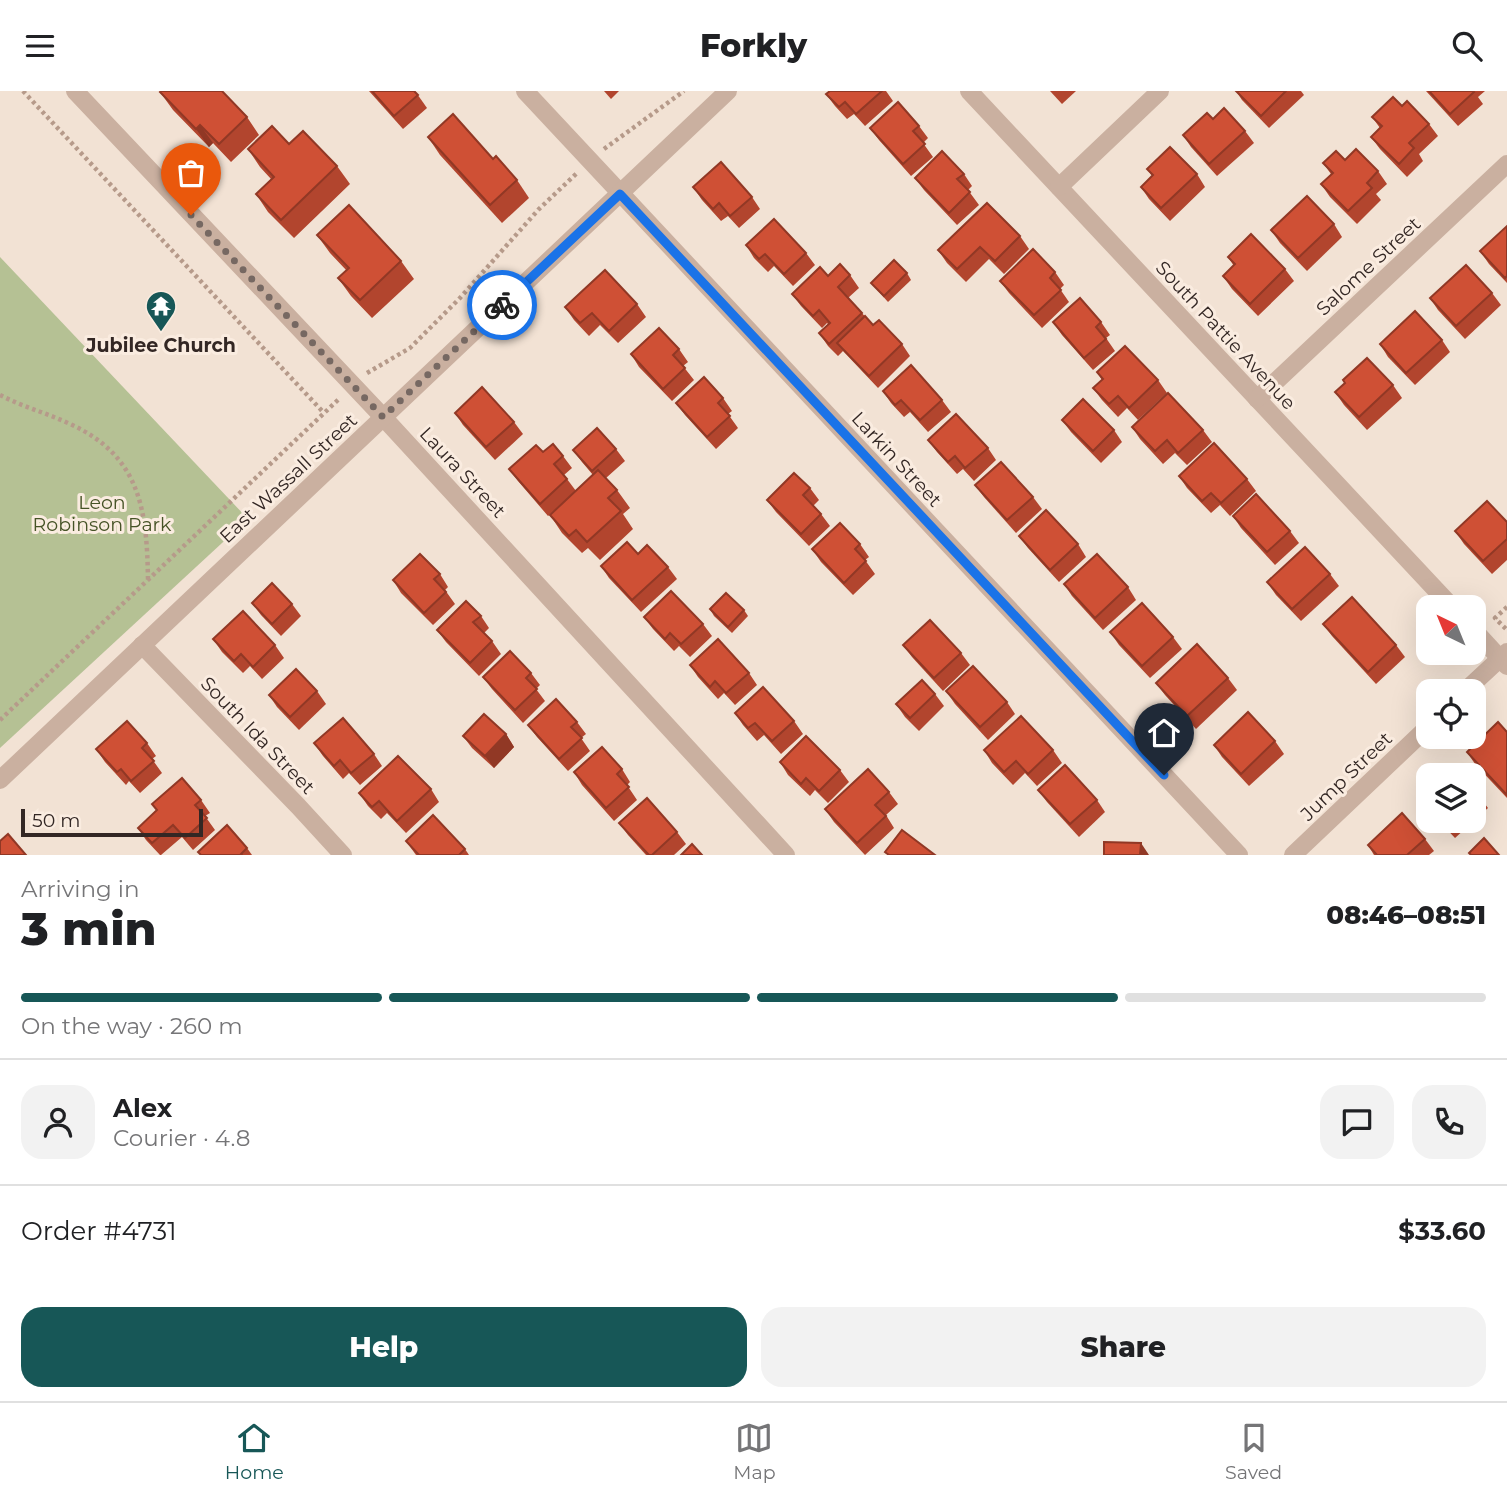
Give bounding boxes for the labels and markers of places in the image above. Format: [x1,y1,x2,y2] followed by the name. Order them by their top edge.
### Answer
[161,143,221,215] pin
[144,289,178,333] temple icon: Jubilee Church
[85,334,236,357] place label: Jubilee Church
[1134,703,1194,775] pin

